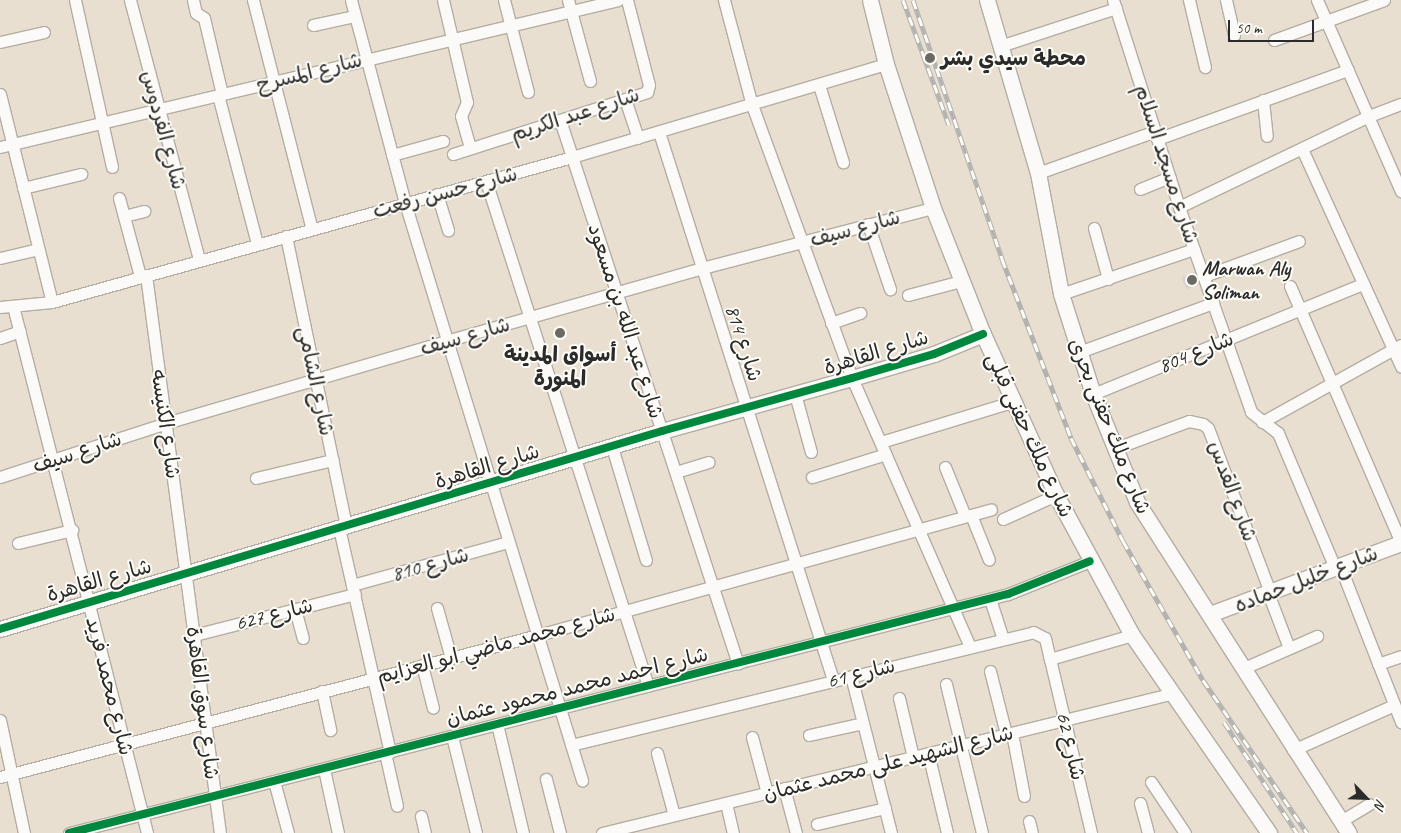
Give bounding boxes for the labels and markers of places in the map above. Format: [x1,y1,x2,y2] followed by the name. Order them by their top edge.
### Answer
[941,45,1086,71] place label: محطة سيدي بشر
[923,51,937,65] marker: محطة سيدي بشر
[1202,255,1290,305] place label: Marwan Aly Soliman
[1186,274,1198,286] marker: Marwan Aly Soliman
[554,327,566,339] marker: أسواق المدينة المنورة
[504,341,616,391] place label: أسواق المدينة المنورة

